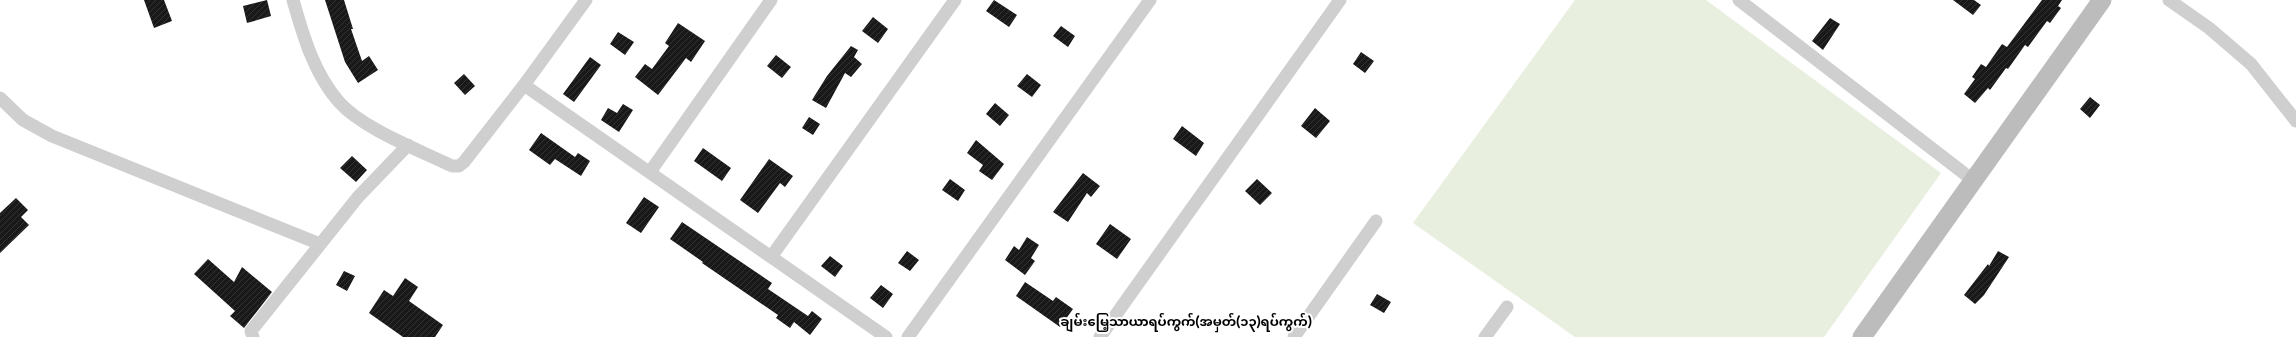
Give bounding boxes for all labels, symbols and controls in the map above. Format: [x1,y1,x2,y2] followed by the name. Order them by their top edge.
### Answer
[1060,312,1312,333] district label: ချမ်းမြေ့သာယာရပ်ကွက်(အမှတ်(၁၃)ရပ်ကွက်)

